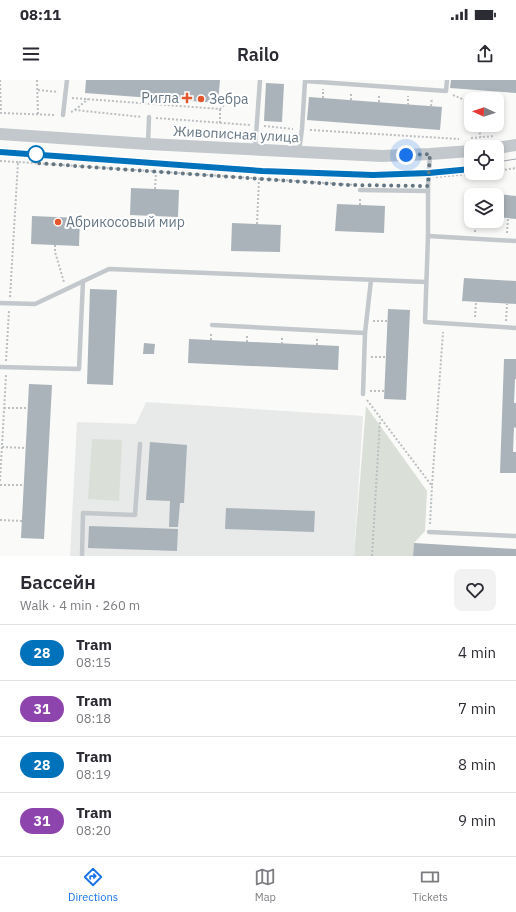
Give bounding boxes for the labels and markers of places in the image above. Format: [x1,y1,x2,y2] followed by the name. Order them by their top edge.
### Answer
[141,89,180,107] place label: Ригла
[209,90,249,108] place label: Зебра
[182,93,192,103] marker: Ригла
[196,94,206,104] marker: Зебра
[27,145,45,163] unlabelled marker
[66,213,185,231] place label: Абрикосовый мир
[53,217,63,227] marker: Абрикосовый мир

